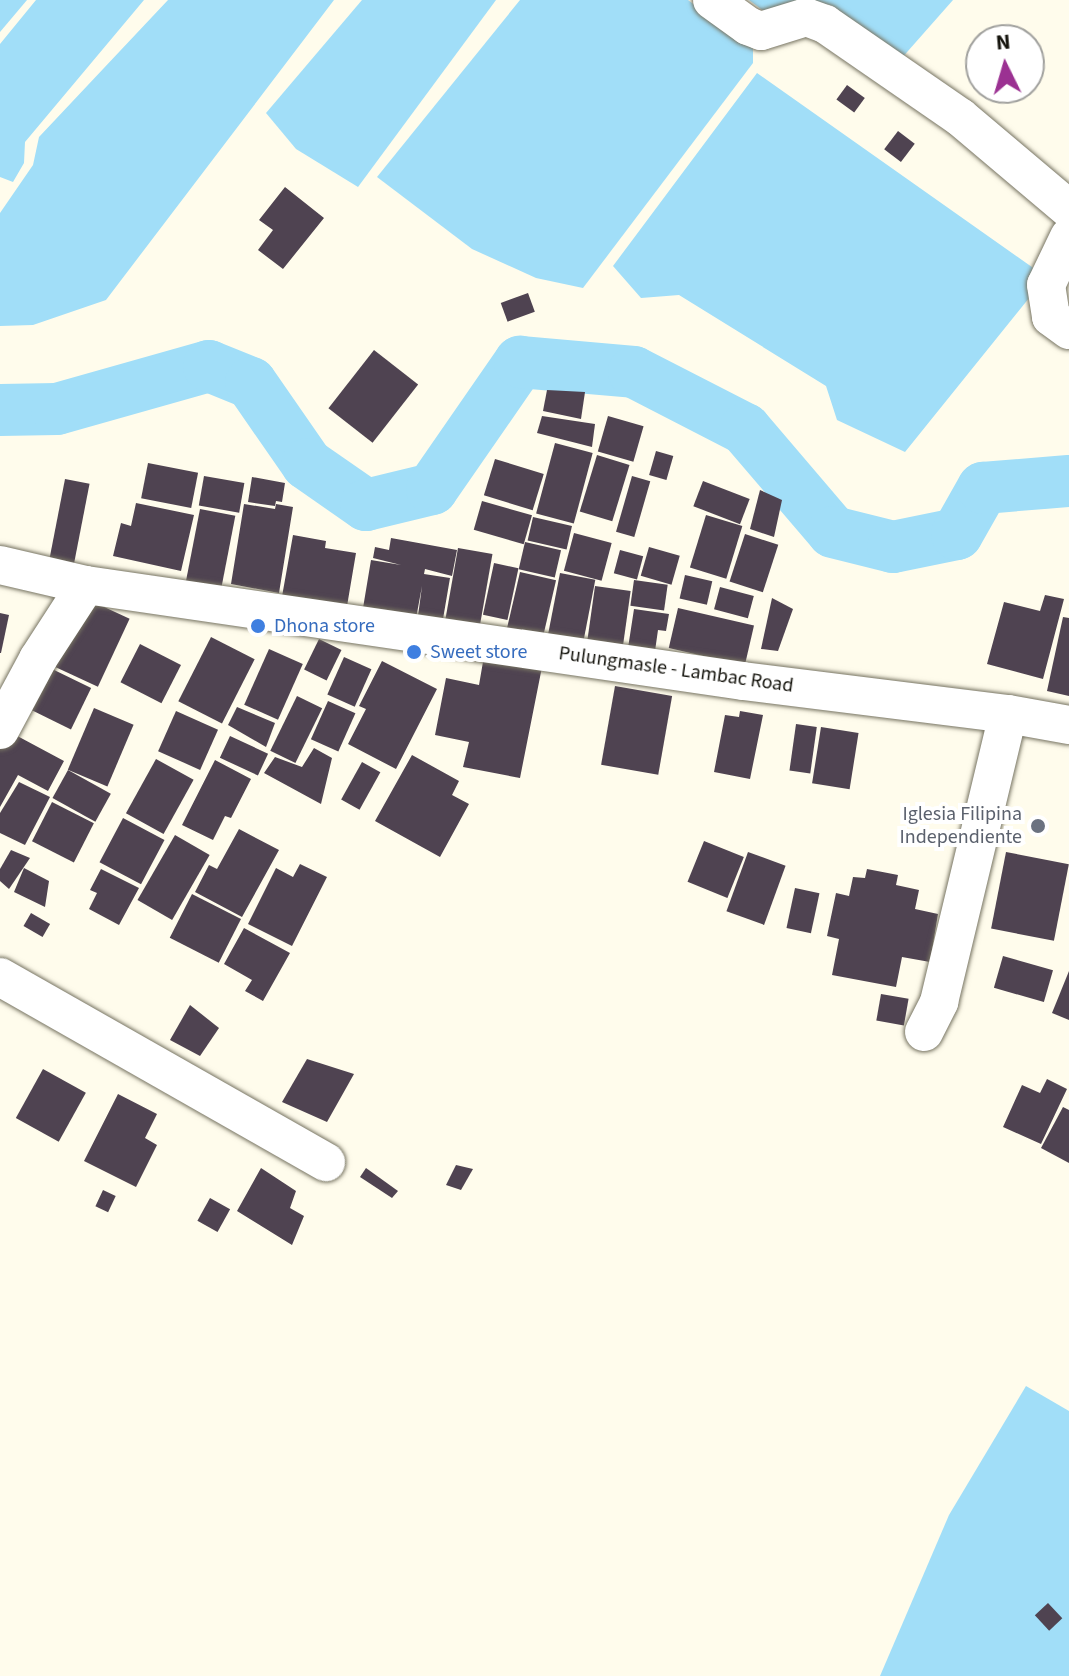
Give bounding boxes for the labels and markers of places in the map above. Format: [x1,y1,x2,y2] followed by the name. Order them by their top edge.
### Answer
[274,614,375,638] place label: Dhona store
[249,617,267,635] marker: Dhona store
[430,640,527,664] place label: Sweet store
[405,643,423,661] marker: Sweet store
[900,802,1022,849] place label: Iglesia Filipina Independiente
[1029,817,1047,835] marker: Iglesia Filipina Independiente

